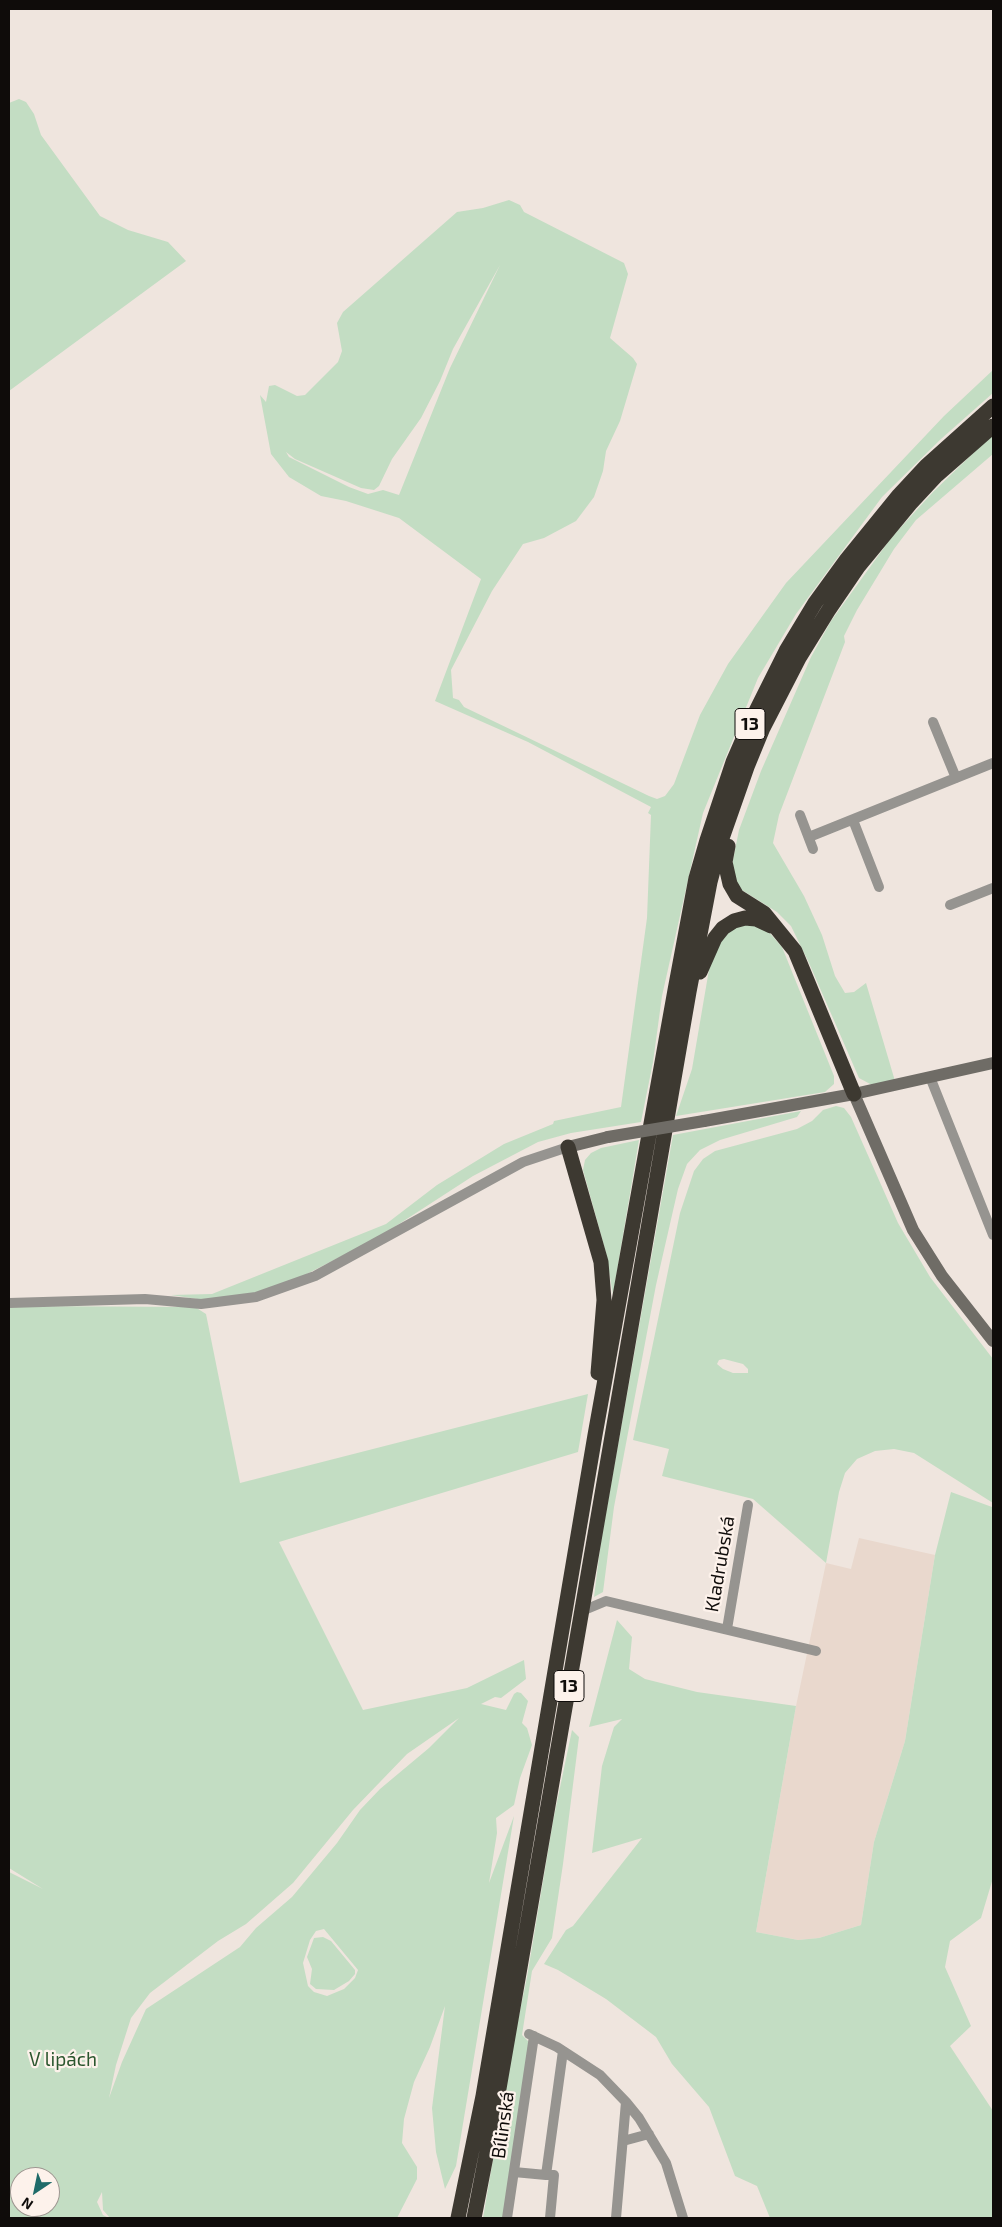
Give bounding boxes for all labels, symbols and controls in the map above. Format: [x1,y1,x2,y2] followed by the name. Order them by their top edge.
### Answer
[735,709,765,740] road number: 13
[700,1514,740,1614] street label: Kladrubská
[554,1670,584,1702] road number: 13
[29,2049,97,2071] park label: V lipách
[487,2090,519,2160] street label: Bílinská
[10,2167,60,2217] north arrow
[18,2194,36,2214] text: N

